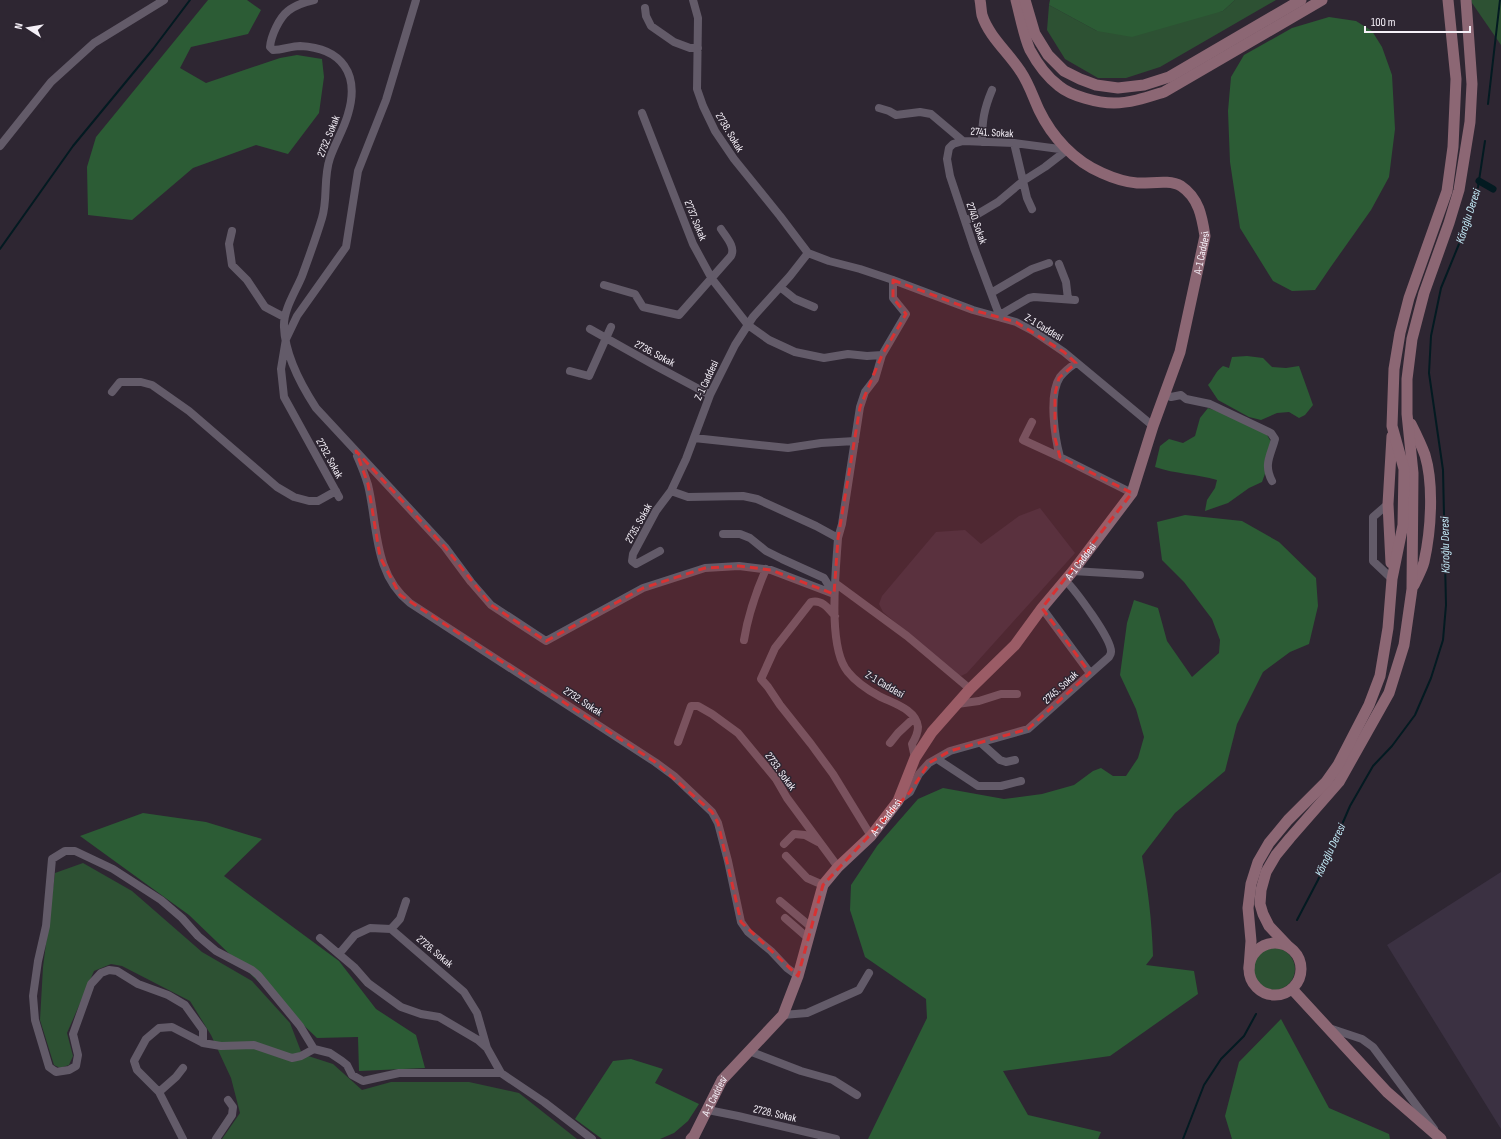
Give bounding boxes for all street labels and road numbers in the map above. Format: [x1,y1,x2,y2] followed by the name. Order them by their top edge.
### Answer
[713,110,747,155] street label: 2738. Sokak
[314,113,343,159] street label: 2732. Sokak
[970,125,1015,140] street label: 2741. Sokak
[682,198,710,243] street label: 2737. Sokak
[963,201,990,246] street label: 2740. Sokak
[1191,231,1212,276] street label: A-1 Caddesi
[1022,311,1065,344] street label: Z-1 Caddesi
[632,337,678,370] street label: 2736. Sokak
[692,358,721,402] street label: Z-1 Caddesi
[313,436,346,481] street label: 2732. Sokak
[622,500,655,546] street label: 2735. Sokak
[1062,540,1099,583] street label: A-1 Caddesi
[863,668,906,701] street label: Z-1 Caddesi
[1040,668,1081,707] street label: 2745. Sokak
[561,684,605,719] street label: 2732. Sokak
[762,750,799,794] street label: 2733. Sokak
[867,797,905,839] street label: A-1 Caddesi
[414,932,456,971] street label: 2726. Sokak
[699,1073,730,1119] street label: A-1 Caddesi
[752,1102,799,1125] street label: 2728. Sokak

